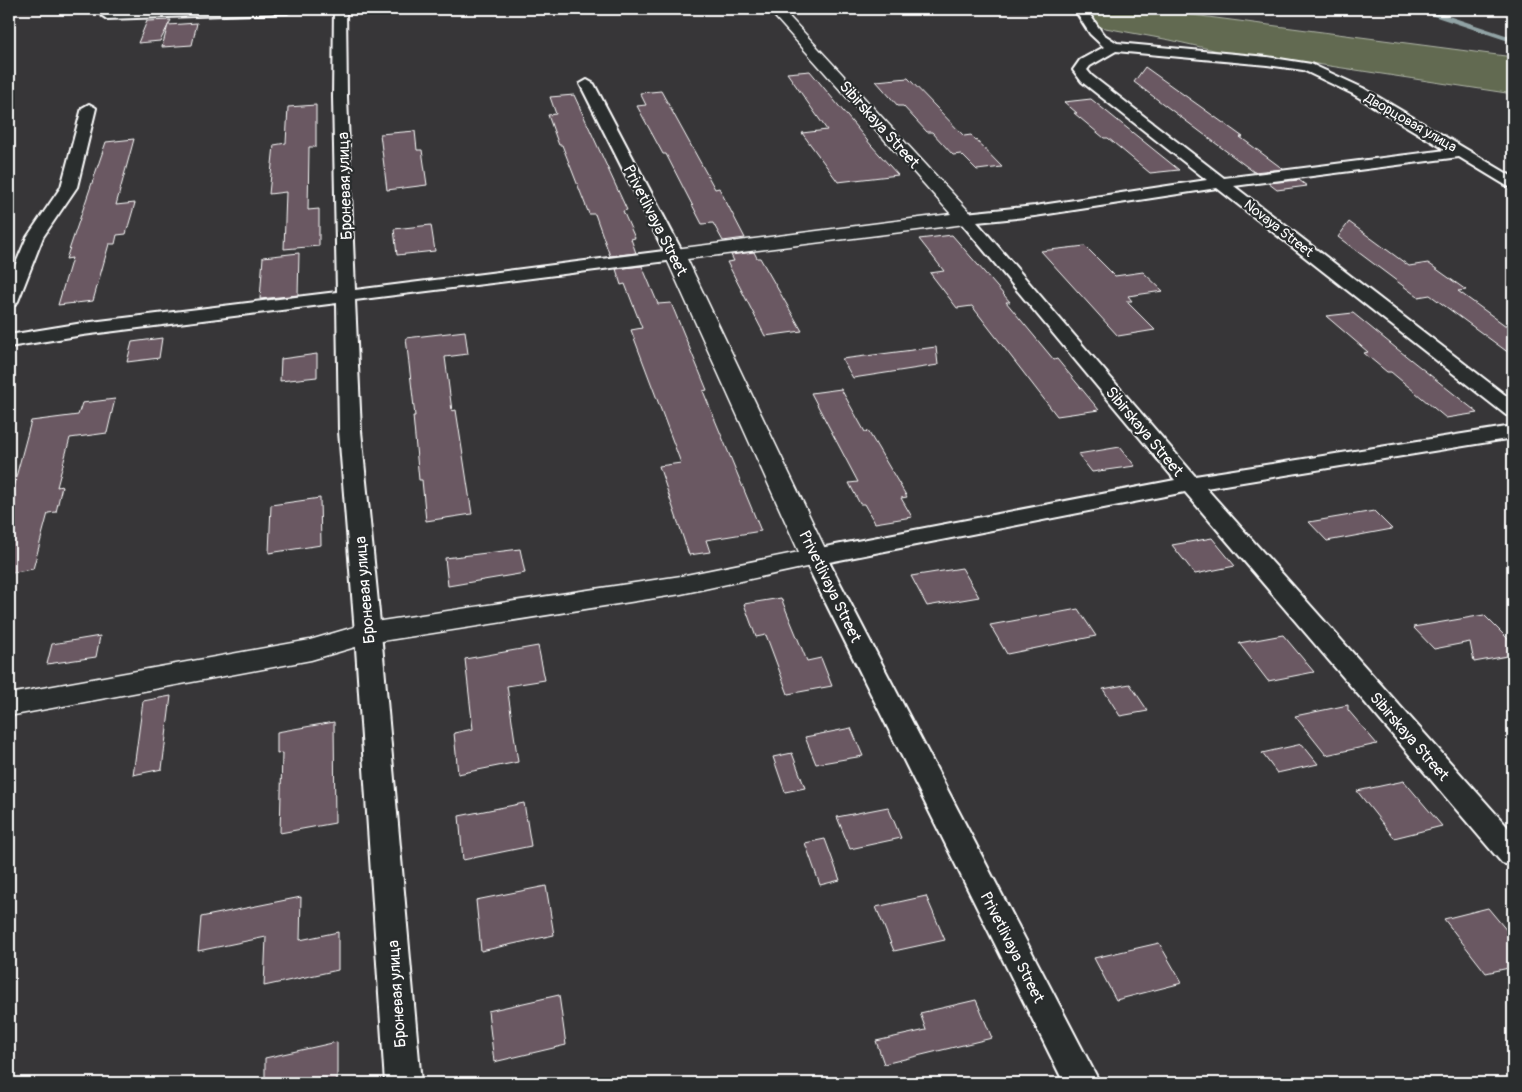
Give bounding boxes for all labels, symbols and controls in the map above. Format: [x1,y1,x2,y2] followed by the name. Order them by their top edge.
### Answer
[835,77,924,173] street label: Sibirskaya Street
[1361,89,1460,156] street label: Дворцовая улица
[333,132,357,240] street label: Броневая улица
[619,162,692,280] street label: Privetlivaya Street
[1241,196,1317,261] street label: Novaya Street
[1101,383,1188,481] street label: Sibirskaya Street
[794,527,866,646] street label: Privetlivaya Street
[350,535,380,644] street label: Броневая улица
[1365,688,1454,786] street label: Sibirskaya Street
[976,889,1049,1007] street label: Privetlivaya Street
[383,939,411,1048] street label: Броневая улица

